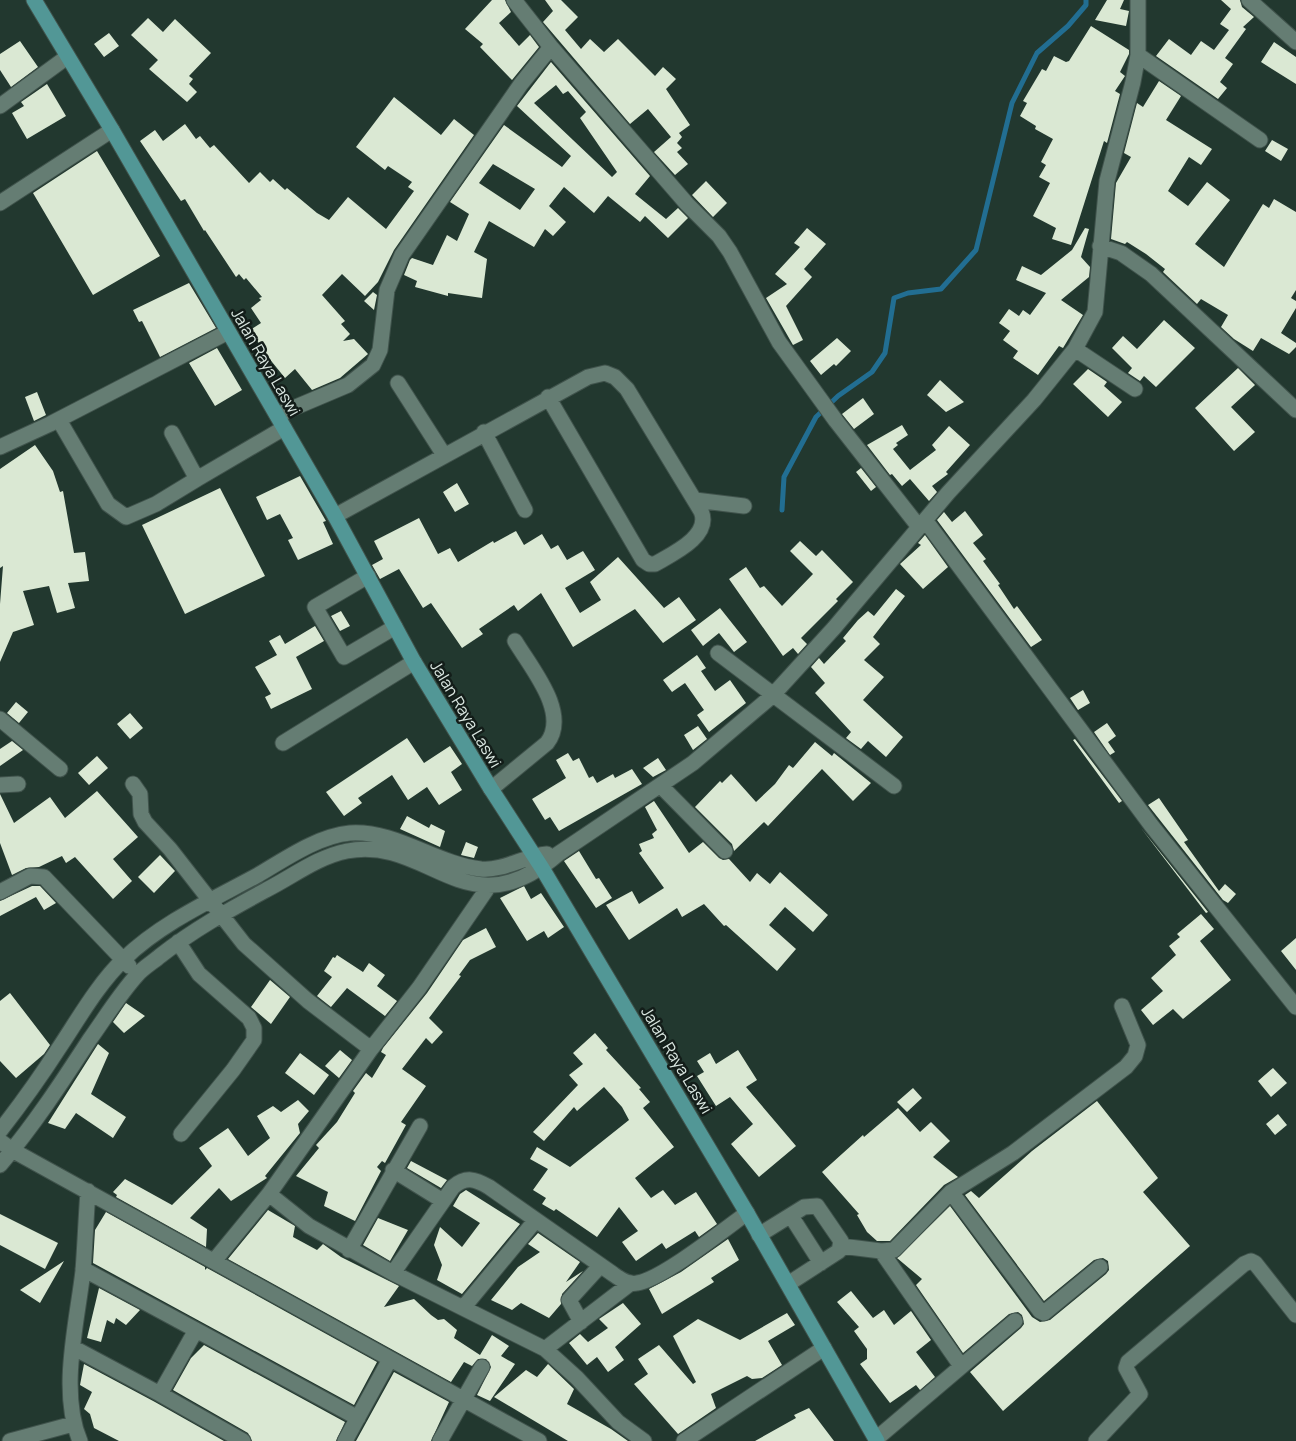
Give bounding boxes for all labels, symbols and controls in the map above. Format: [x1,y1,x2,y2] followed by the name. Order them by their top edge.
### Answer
[226,304,306,420] street label: Jalan Raya Laswi
[425,656,507,772] street label: Jalan Raya Laswi
[636,1002,718,1118] street label: Jalan Raya Laswi

